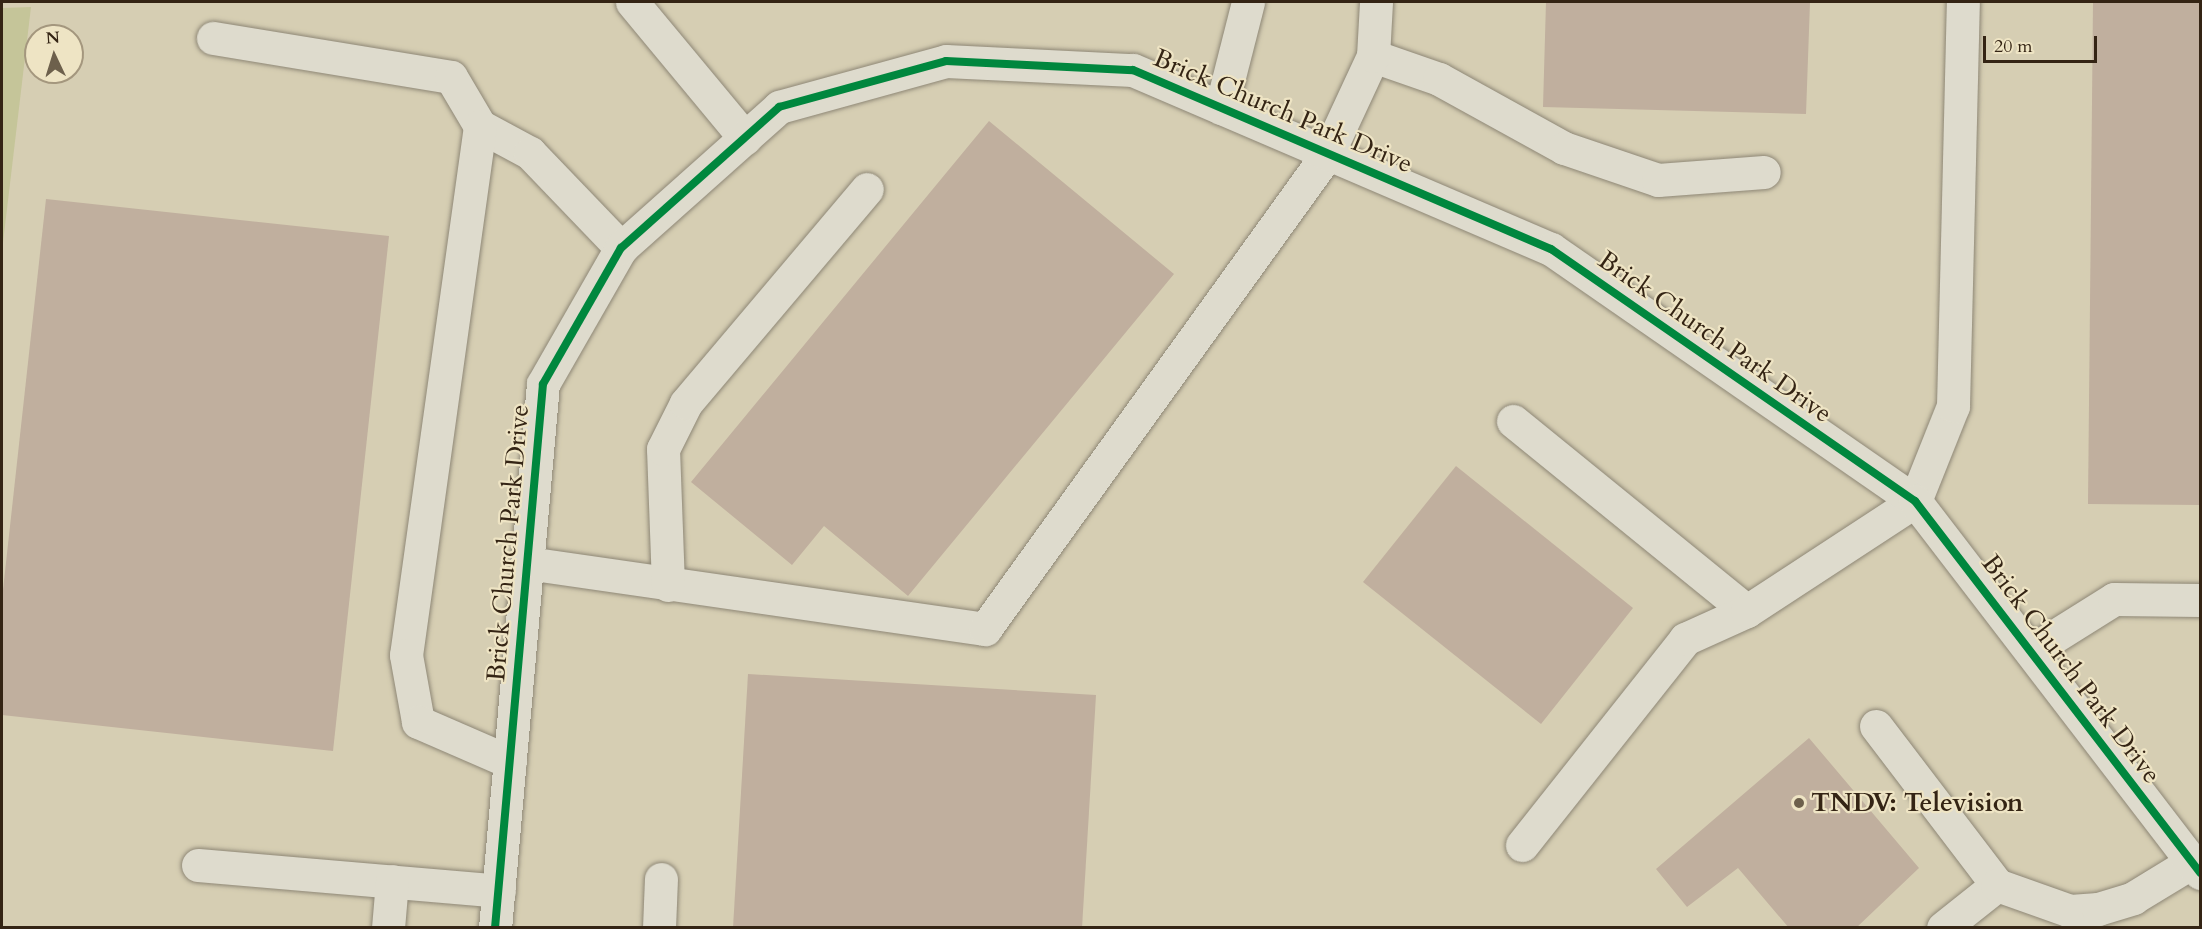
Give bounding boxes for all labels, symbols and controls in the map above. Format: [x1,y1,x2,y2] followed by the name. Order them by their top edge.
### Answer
[24,24,84,84] north arrow
[1986,24,2100,62] scale bar
[45,27,61,49] text: N
[1994,34,2033,59] text: 20 m
[1149,42,1417,180] street label: Brick Church Park Drive
[1592,244,1838,430] street label: Brick Church Park Drive
[480,403,536,683] street label: Brick Church Park Drive
[1975,549,2167,789] street label: Brick Church Park Drive
[1811,787,2023,819] place label: TNDV: Television
[1792,796,1806,810] marker: TNDV: Television

